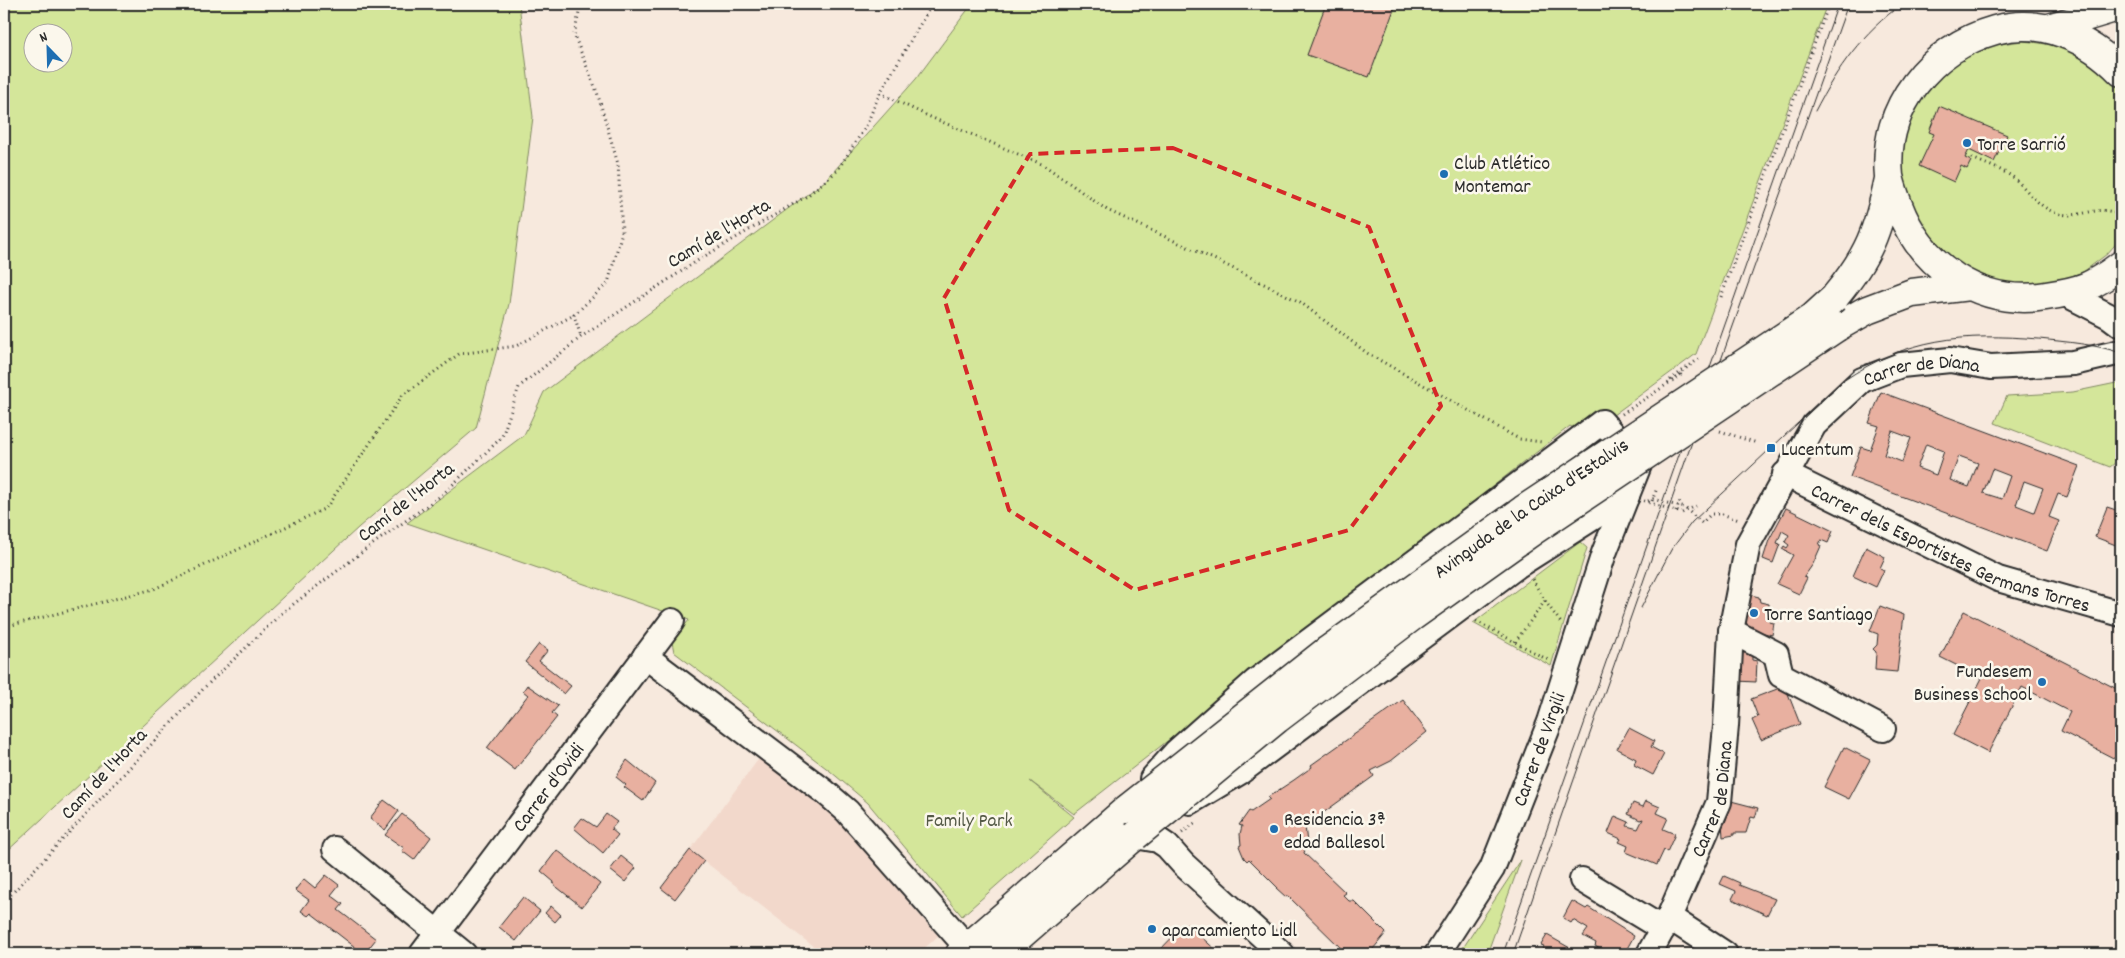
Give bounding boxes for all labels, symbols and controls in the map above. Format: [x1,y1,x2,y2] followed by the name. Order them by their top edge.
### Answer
[22,22,72,72] north arrow
[37,27,51,48] text: N
[1977,132,2066,160] place label: Torre Sarrió
[1961,137,1973,149] marker: Torre Sarrió
[1454,151,1550,202] place label: Club Atlético Montemar
[1438,168,1450,180] marker: Club Atlético Montemar
[663,192,777,276] street label: Camí de l'Horta
[1860,349,1982,395] street label: Carrer de Diana
[1429,432,1635,587] street label: Avinguda de la Caixa d'Estalvis
[1781,437,1854,465] place label: Lucentum
[1765,442,1777,454] marker: Lucentum
[353,456,462,550] street label: Camí de l'Horta
[1805,478,2093,621] street label: Carrer dels Esportistes Germans Torres
[1764,602,1873,630] place label: Torre Santiago
[1748,607,1760,619] marker: Torre Santiago
[1914,659,2032,710] place label: Fundesem Business School
[2036,676,2048,688] marker: Fundesem Business School
[1507,689,1574,811] street label: Carrer de Virgili
[55,723,155,827] street label: Camí de l'Horta
[507,738,593,839] street label: Carrer d'Ovidi
[1686,739,1742,862] street label: Carrer de Diana
[1284,807,1387,858] place label: Residencia 3ª edad Ballesol
[925,808,1013,836] park label: Family Park
[1268,823,1280,835] marker: Residencia 3ª edad Ballesol
[1162,918,1297,946] place label: aparcamiento Lidl
[1146,923,1158,935] marker: aparcamiento Lidl

